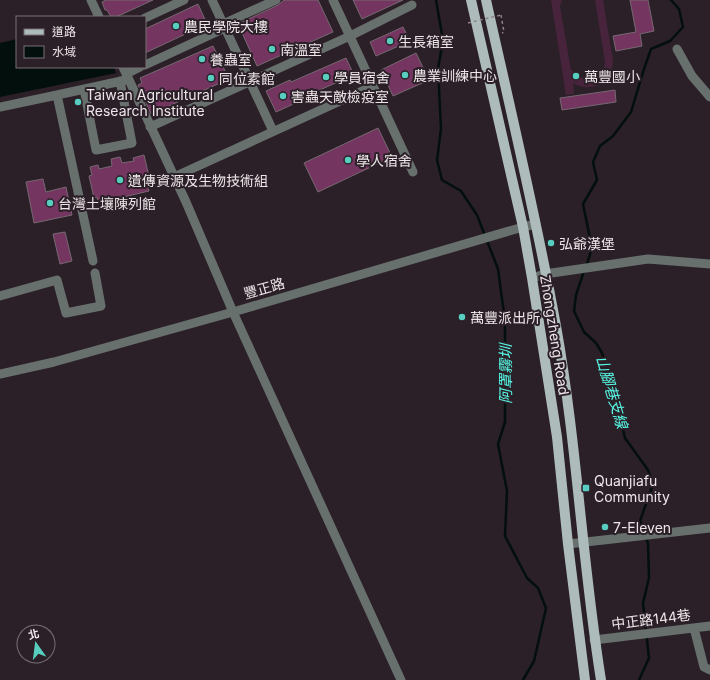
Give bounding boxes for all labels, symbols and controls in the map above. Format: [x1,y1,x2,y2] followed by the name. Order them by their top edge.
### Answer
[16,16,146,68] legend
[184,18,268,35] place label: 農民學院大樓
[171,21,181,31] marker: 農民學院大樓
[52,24,76,39] text: 道路
[398,33,454,50] place label: 生長箱室
[385,36,395,46] marker: 生長箱室
[280,41,322,58] place label: 南溫室
[52,44,76,59] text: 水域
[267,44,277,54] marker: 南溫室
[210,51,252,68] place label: 養蟲室
[197,54,207,64] marker: 養蟲室
[413,67,497,84] place label: 農業訓練中心
[584,68,640,85] place label: 萬豐國小
[334,69,390,86] place label: 學員宿舍
[219,70,275,87] place label: 同位素館
[400,70,410,80] marker: 農業訓練中心
[571,71,581,81] marker: 萬豐國小
[321,72,331,82] marker: 學員宿舍
[206,73,216,83] marker: 同位素館
[86,86,213,119] place label: Taiwan Agricultural Research Institute
[291,88,389,105] place label: 害蟲天敵檢疫室
[278,91,288,101] marker: 害蟲天敵檢疫室
[73,97,83,107] marker: Taiwan Agricultural Research Institute
[356,152,412,169] place label: 學人宿舍
[343,155,353,165] marker: 學人宿舍
[128,172,268,189] place label: 遺傳資源及生物技術組
[115,175,125,185] marker: 遺傳資源及生物技術組
[58,195,156,212] place label: 台灣土壤陳列館
[45,198,55,208] marker: 台灣土壤陳列館
[559,235,615,252] place label: 弘爺漢堡
[546,238,556,248] marker: 弘爺漢堡
[241,274,287,302] street label: 豐正路
[537,274,573,396] street label: Zhongzheng Road
[470,309,540,326] place label: 萬豐派出所
[457,312,467,322] marker: 萬豐派出所
[496,342,515,404] water label: 阿罩霧圳
[592,353,633,433] water label: 山腳巷支線
[594,472,670,505] place label: Quanjiafu Community
[581,483,591,493] marker: Quanjiafu Community
[613,519,671,536] place label: 7-Eleven
[600,522,610,532] marker: 7-Eleven
[610,606,692,632] street label: 中正路144巷
[16,624,56,664] north arrow
[27,626,41,642] text: 北

